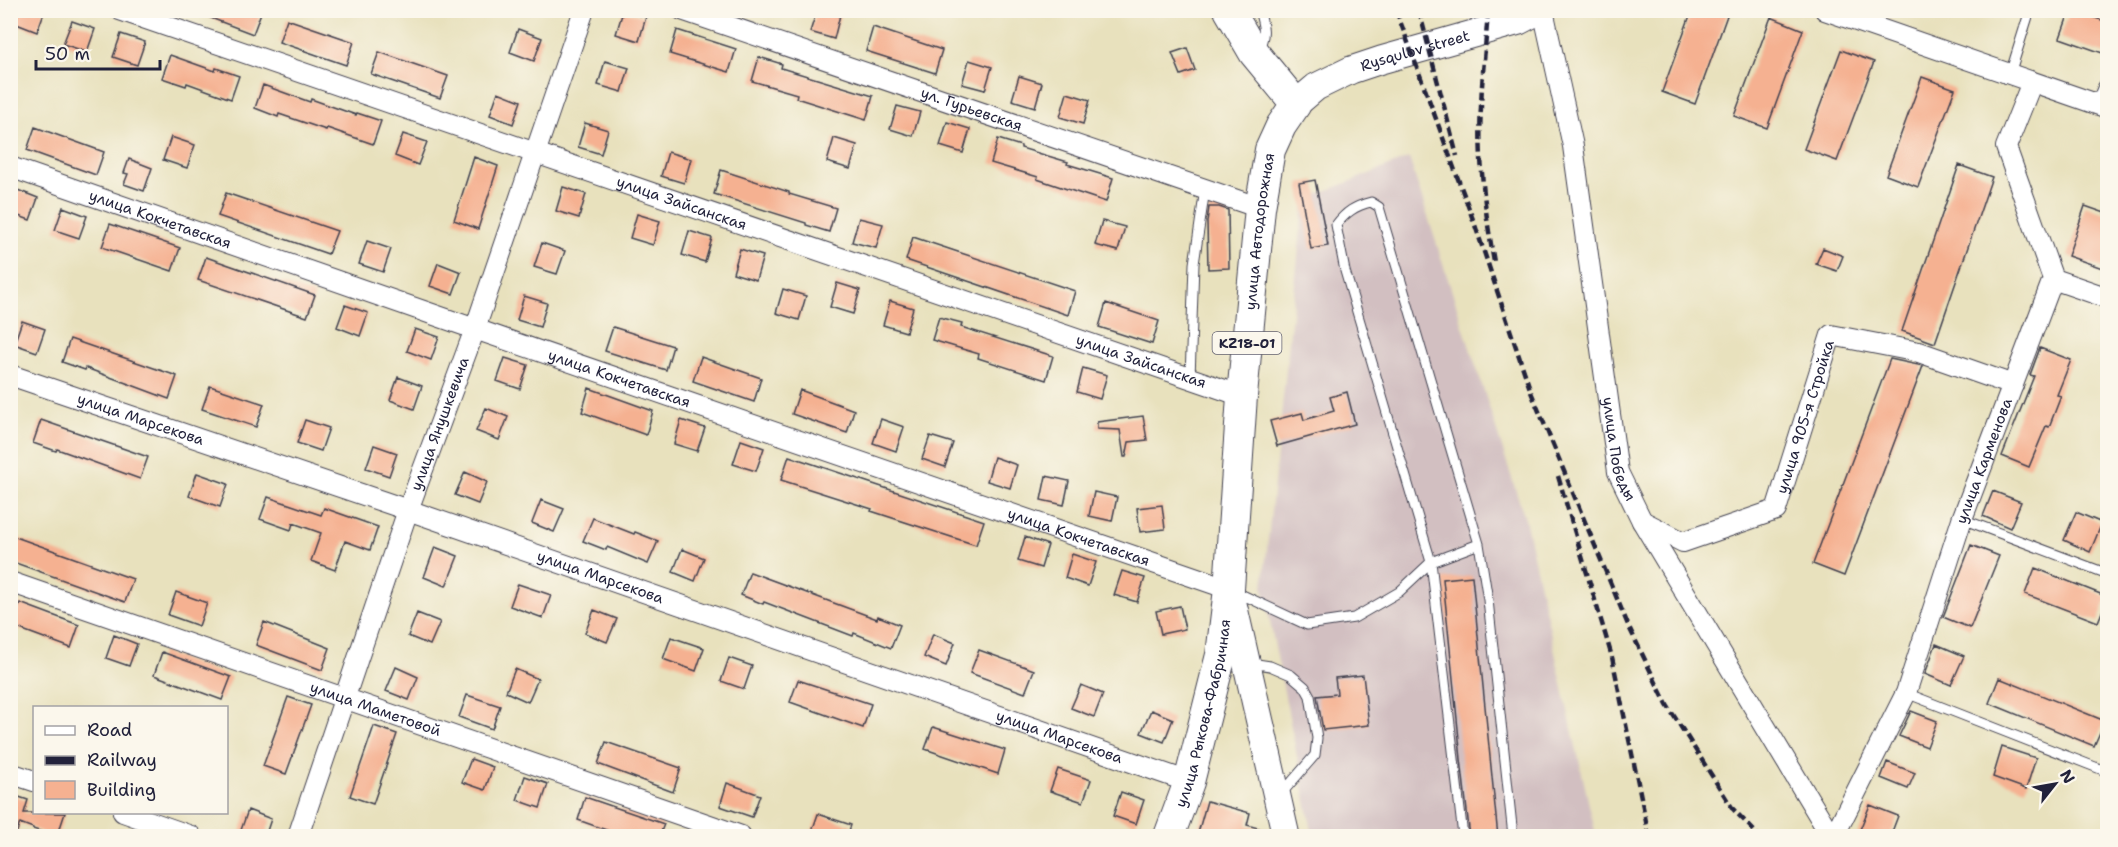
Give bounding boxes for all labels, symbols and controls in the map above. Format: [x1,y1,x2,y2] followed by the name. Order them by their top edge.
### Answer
[1358,25,1472,76] street label: Rysqulov street
[36,33,160,71] scale bar
[45,42,90,66] text: 50 m
[918,83,1025,136] street label: ул. Гурьевская
[1240,151,1279,311] street label: улица Автодорожная
[614,172,749,235] street label: улица Зайсанская
[86,185,234,253] street label: улица Кокчетавская
[1074,330,1209,393] street label: улица Зайсанская
[1212,332,1282,354] road number: KZ18-01
[1772,337,1839,496] street label: улица 905-я Стройка
[545,345,693,413] street label: улица Кокчетавская
[406,354,474,493] street label: улица Янушкевича
[75,389,207,450] street label: улица Марсекова
[1951,395,2017,526] street label: улица Карменова
[1598,396,1641,504] street label: улица Победы
[1005,503,1153,571] street label: улица Кокчетавская
[534,546,667,608] street label: улица Марсекова
[1170,618,1235,810] street label: улица Рыкова-Фабричная
[307,677,444,741] street label: улица Маметовой
[33,706,228,814] legend
[993,706,1126,768] street label: улица Марсекова
[87,718,132,742] text: Road
[87,748,157,772] text: Railway
[2025,754,2085,814] north arrow
[2055,766,2080,787] text: N
[87,778,156,802] text: Building

